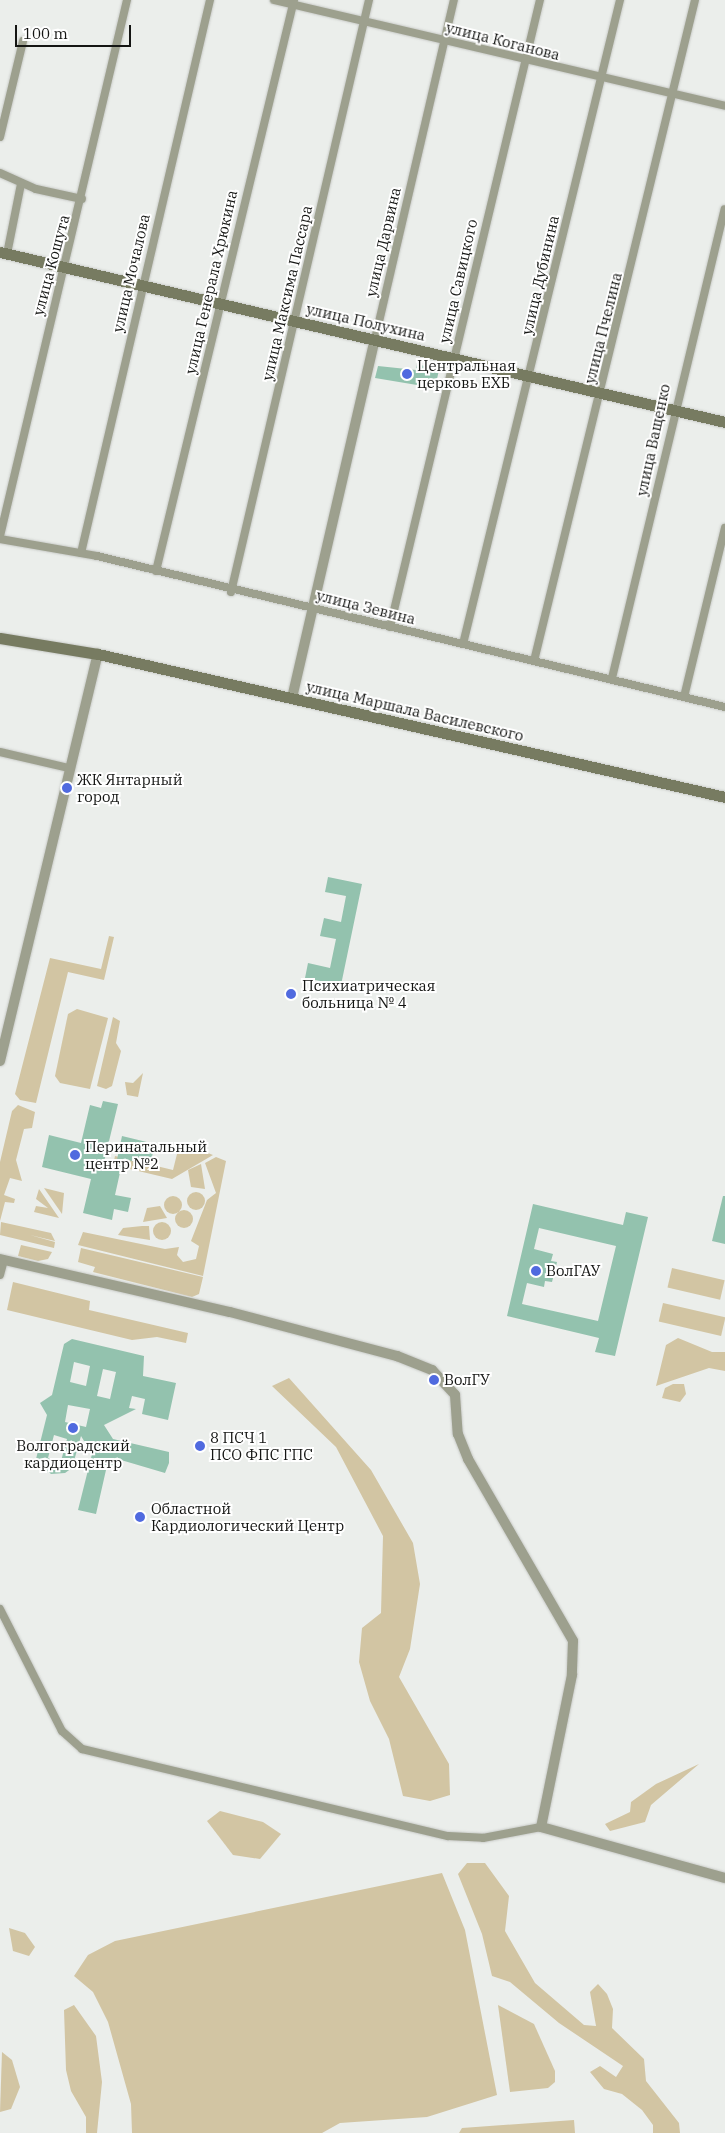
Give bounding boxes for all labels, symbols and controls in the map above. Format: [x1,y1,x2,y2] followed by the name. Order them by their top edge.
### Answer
[18,15,134,47] scale bar
[444,18,562,64] street label: улица Коганова
[23,24,68,43] text: 100 m
[362,185,404,299] street label: улица Дарвина
[181,188,241,376] street label: улица Генерала Хрюкина
[258,204,316,382] street label: улица Максима Пассара
[109,212,153,334] street label: улица Мочалова
[29,213,73,317] street label: улица Кошута
[517,213,563,337] street label: улица Дубинина
[435,217,481,345] street label: улица Савицкого
[580,270,626,386] street label: улица Пчелина
[305,300,427,344] street label: улица Полухина
[417,356,516,391] place label: Центральная церковь ЕХБ
[401,368,413,380] marker: Центральная церковь ЕХБ
[632,382,674,498] street label: улица Ващенко
[315,586,417,628] street label: улица Зевина
[305,677,525,745] street label: улица Маршала Василевского
[77,770,183,805] place label: ЖК Янтарный город
[61,782,73,794] marker: ЖК Янтарный город
[302,976,435,1011] place label: Психиатрическая больница № 4
[284,987,298,1001] marker: Психиатрическая больница № 4
[85,1137,207,1172] place label: Перинатальный центр №2
[69,1149,81,1161] marker: Перинатальный центр №2
[546,1262,600,1280] place label: ВолГАУ
[530,1265,542,1277] marker: ВолГАУ
[444,1371,490,1389] place label: ВолГУ
[428,1374,440,1386] marker: ВолГУ
[67,1422,79,1434] marker: Волгоградский кардиоцентр
[210,1428,313,1463] place label: 8 ПСЧ 1 ПСО ФПС ГПС
[16,1436,130,1471] place label: Волгоградский кардиоцентр
[194,1440,206,1452] marker: 8 ПСЧ 1 ПСО ФПС ГПС
[151,1499,344,1534] place label: Областной Кардиологический Центр
[133,1510,147,1524] marker: Областной Кардиологический Центр

